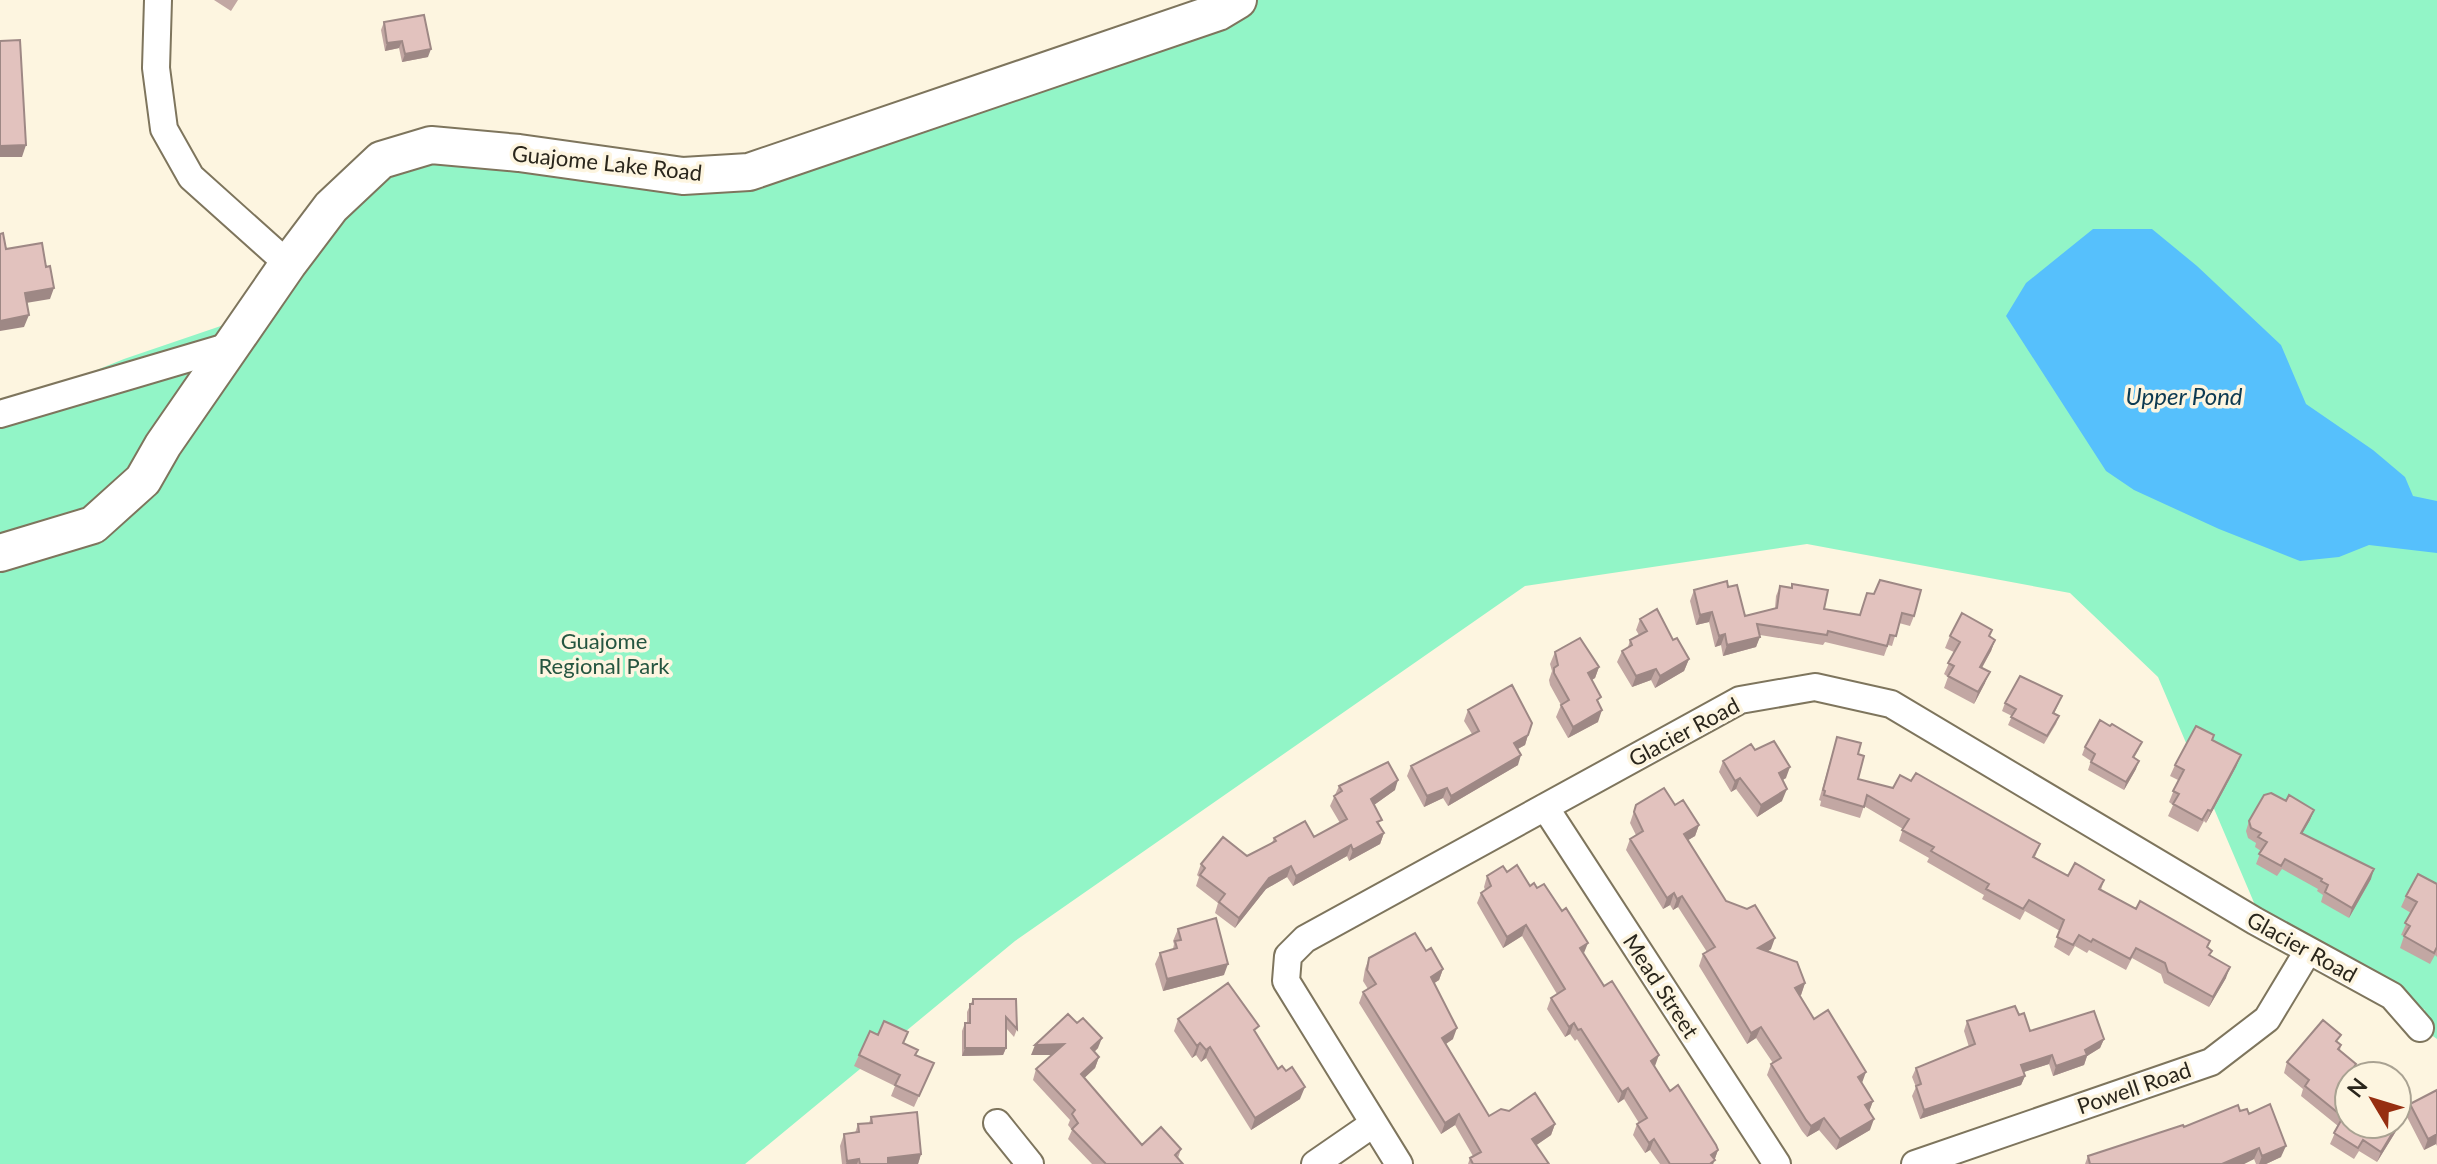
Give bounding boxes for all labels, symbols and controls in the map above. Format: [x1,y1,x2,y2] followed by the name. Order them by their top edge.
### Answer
[511,139,703,186] street label: Guajome Lake Road
[2125,381,2243,410] water label: Upper Pond
[539,627,670,679] park label: Guajome Regional Park
[1624,691,1744,772] street label: Glacier Road
[2243,905,2362,988] street label: Glacier Road
[1618,929,1705,1043] street label: Mead Street
[2073,1055,2194,1120] street label: Powell Road
[2333,1060,2413,1140] north arrow
[2341,1072,2373,1102] text: N

